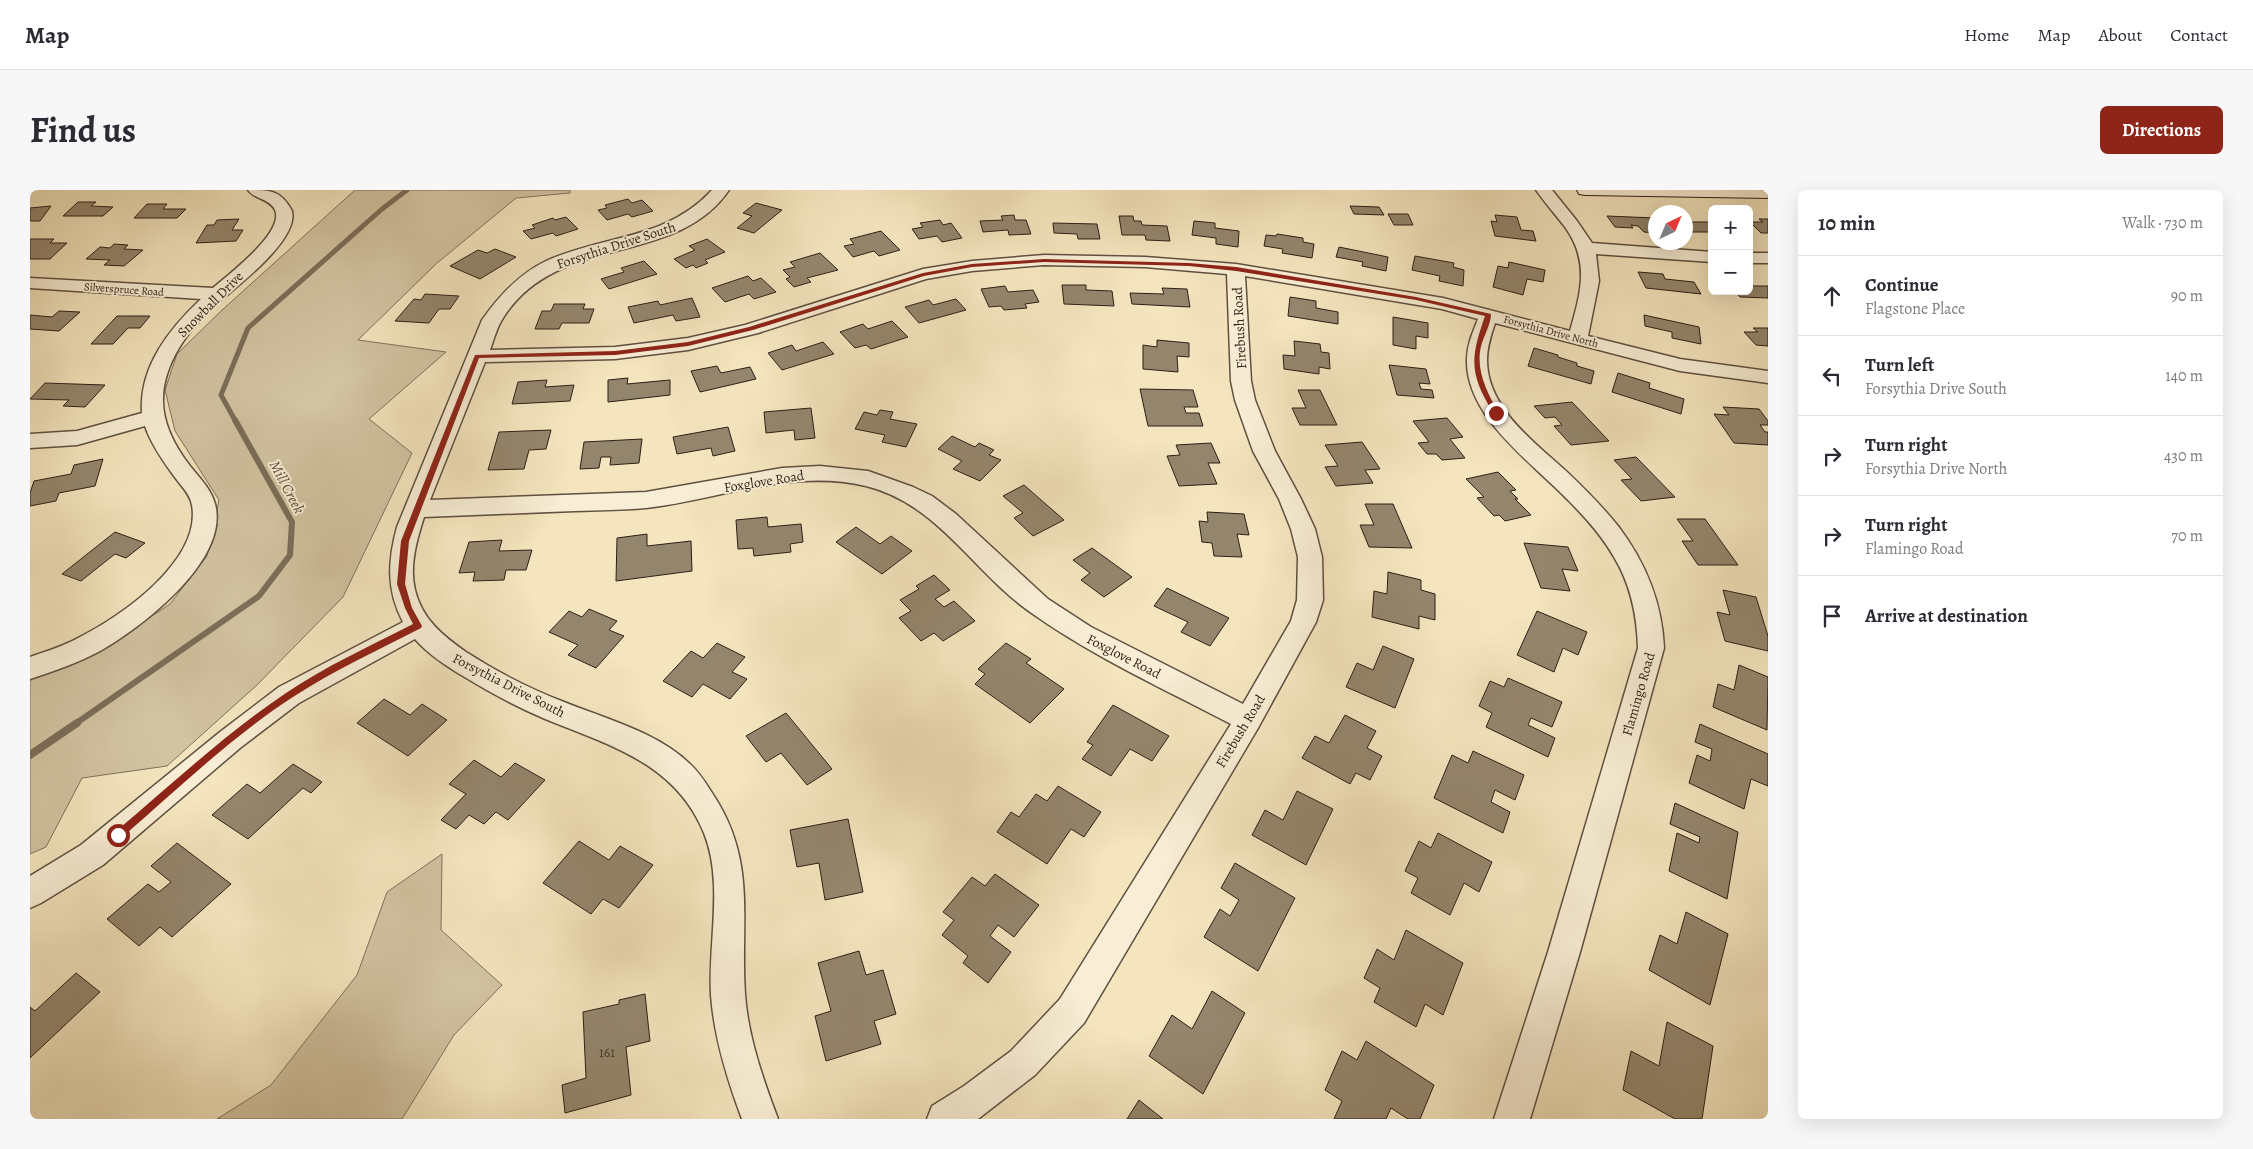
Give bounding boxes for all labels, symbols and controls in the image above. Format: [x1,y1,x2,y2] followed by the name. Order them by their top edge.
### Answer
[25,19,69,51] text: Map
[1964,23,2009,47] text: Home
[2037,23,2070,47] text: Map
[2098,23,2142,47] text: About
[2170,23,2228,47] text: Contact
[30,106,136,154] text: Find us
[2100,106,2223,154] button: Directions
[1648,205,1693,250] north arrow
[1708,205,1753,295] map controls
[1708,205,1753,250] button: +
[1818,209,1875,237] text: 10 min
[2122,212,2203,234] text: Walk · 730 m
[554,217,679,274] street label: Forsythia Drive South
[1708,250,1753,295] button: −
[173,267,248,342] street label: Snowball Drive
[1865,272,1939,298] text: Continue
[83,279,165,300] street label: Silverspruce Road
[1818,282,1846,310] icon: ahead
[2171,285,2203,307] text: 90 m
[1228,286,1251,369] street label: Firebush Road
[1865,298,1965,320] text: Flagstone Place
[1502,312,1600,351] street label: Forsythia Drive North
[1865,352,1934,378] text: Turn left
[1818,362,1846,390] icon: left
[2165,365,2203,387] text: 140 m
[1865,378,2007,400] text: Forsythia Drive South
[1485,402,1508,425] route end
[1865,432,1947,458] text: Turn right
[1818,442,1846,470] icon: right
[2164,445,2203,467] text: 430 m
[265,457,309,517] water label: Mill Creek
[1865,458,2007,480] text: Forsythia Drive North
[723,466,806,497] street label: Foxglove Road
[1865,512,1947,538] text: Turn right
[1818,522,1846,550] icon: right
[2171,525,2203,547] text: 70 m
[1865,538,1964,560] text: Flamingo Road
[1818,602,1846,630] icon: arrive
[1865,603,2028,629] text: Arrive at destination
[1083,630,1165,684] street label: Foxglove Road
[449,649,569,722] street label: Forsythia Drive South
[1617,650,1660,738] street label: Flamingo Road
[1211,691,1270,771] street label: Firebush Road
[107,824,130,847] route start
[599,1043,615,1062] house number: 161

